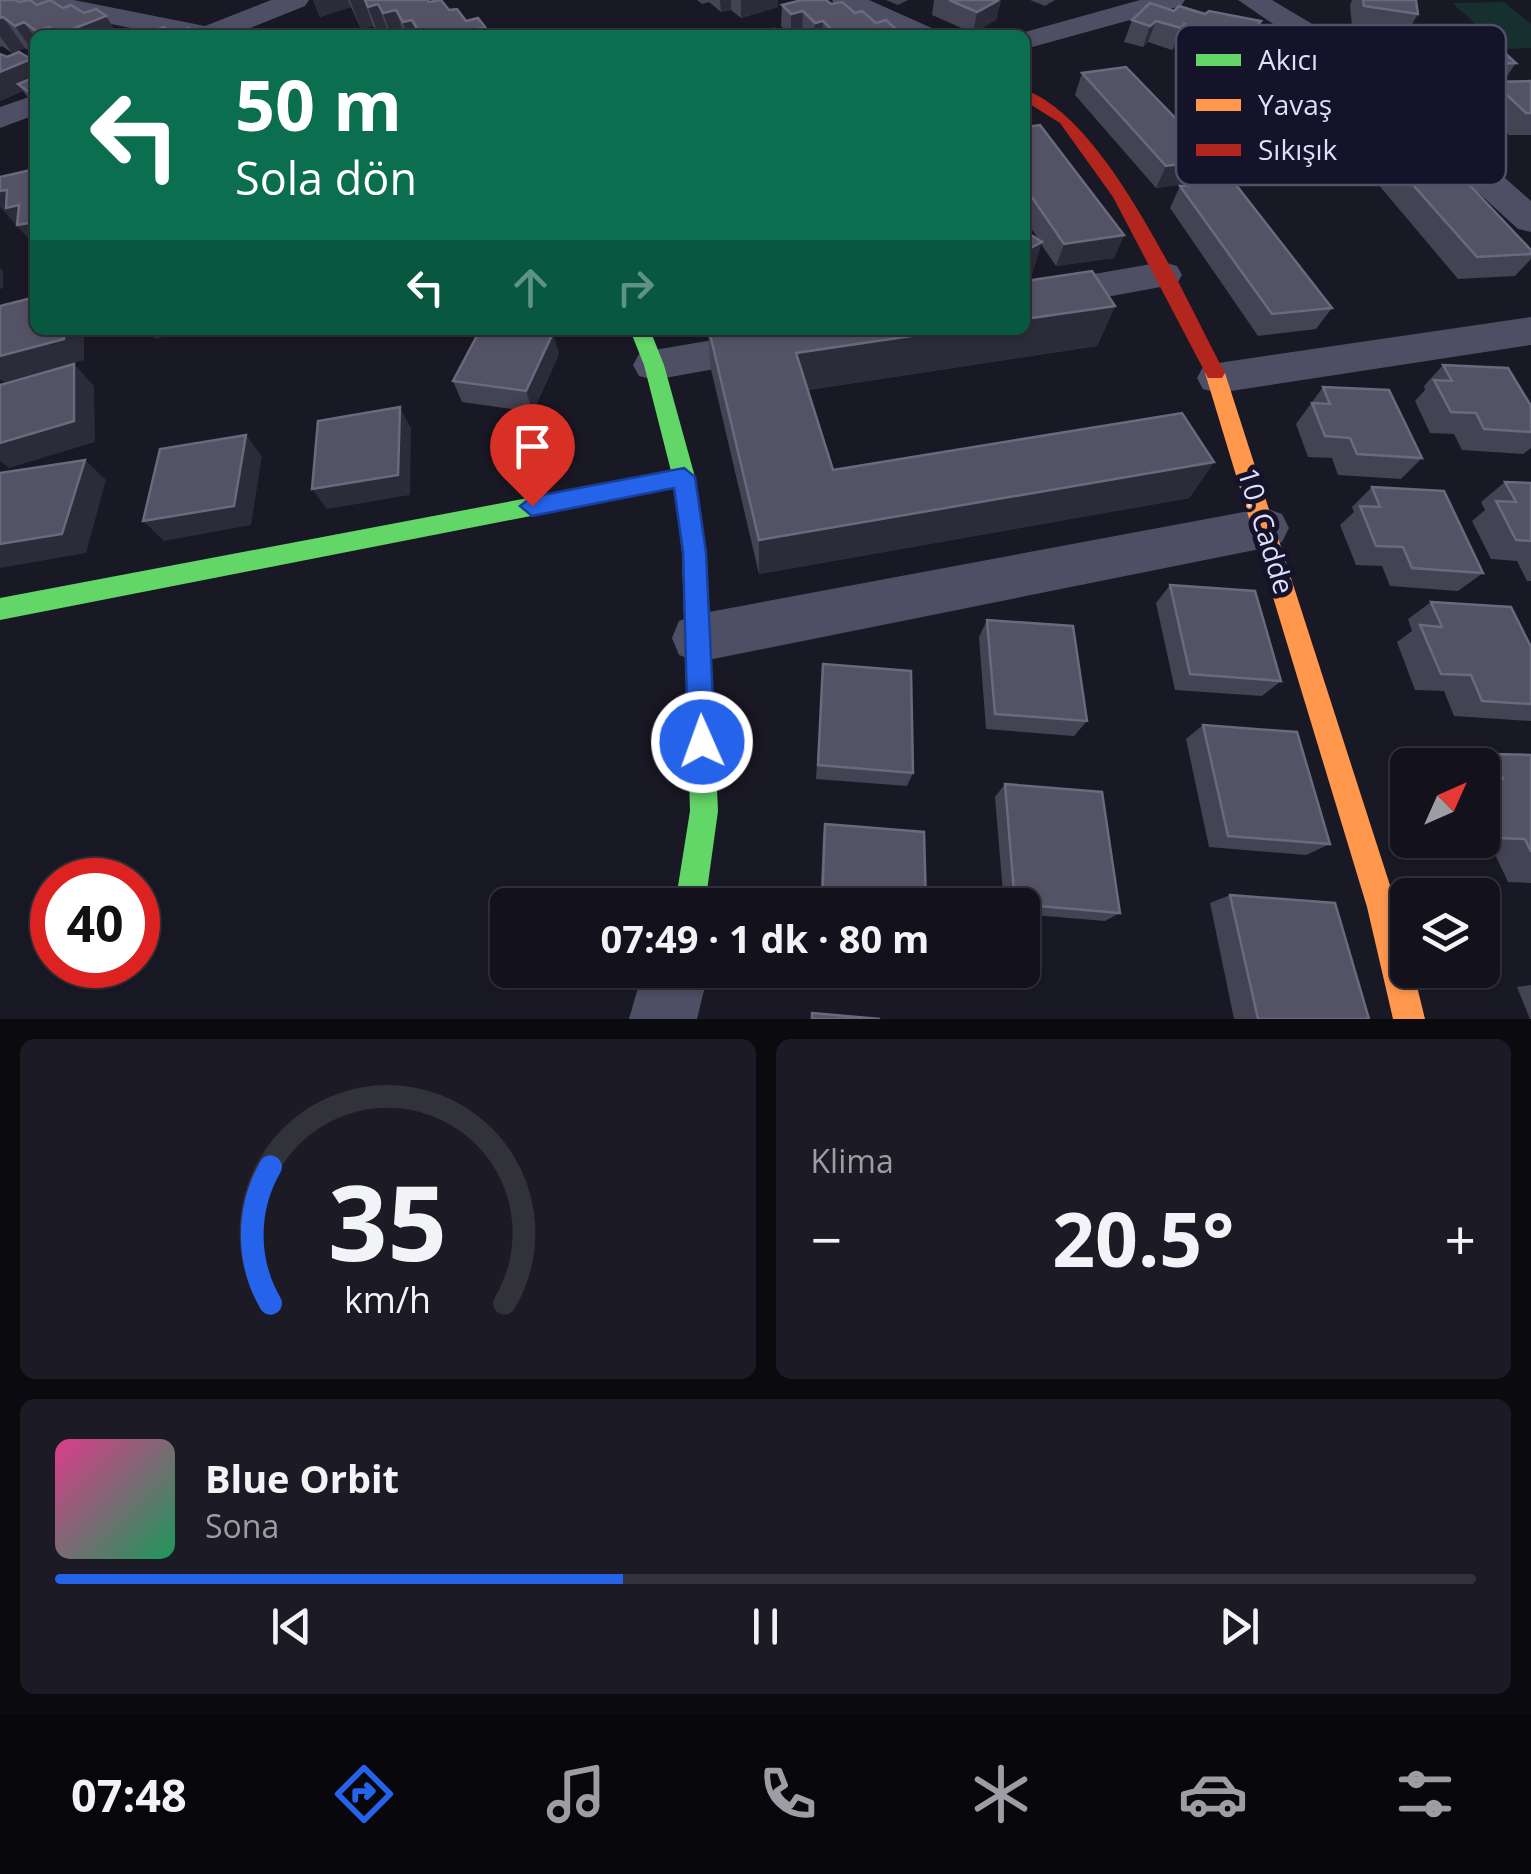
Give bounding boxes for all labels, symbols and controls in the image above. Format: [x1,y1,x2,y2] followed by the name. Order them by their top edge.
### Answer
[1176,25,1506,185] legend
[1258,40,1318,78] text: Akıcı
[235,56,402,152] text: 50 m
[70,70,200,200] icon: left
[1258,85,1332,123] text: Yavaş
[1258,130,1338,168] text: Sıkışık
[235,147,417,208] text: Sola dön
[398,260,453,315] icon: left
[503,260,558,315] icon: ahead
[608,260,663,315] icon: right
[490,404,575,507] pin
[505,419,560,474] icon: arrive
[1230,463,1304,598] street label: 10. Cadde
[650,690,754,794] position arrow
[1390,748,1500,858] north arrow
[1390,748,1500,988] map controls
[30,858,160,988] speed limit sign: 40
[1390,878,1500,988] button: layers
[601,912,929,964] text: 07:49 · 1 dk · 80 m
[811,1139,894,1182] text: Klima
[328,1150,447,1291] text: 35
[1052,1187,1234,1289] text: 20.5°
[811,1201,842,1276] text: −
[1445,1201,1476,1276] text: +
[344,1275,431,1323] text: km/h
[205,1452,399,1504] text: Blue Orbit
[205,1504,279,1547] text: Sona
[264,1599,319,1654] icon: previous
[738,1599,793,1654] icon: pause
[1212,1599,1267,1654] icon: next
[329,1759,399,1829] icon: directions
[541,1759,611,1829] icon: music
[753,1759,823,1829] icon: phone
[966,1759,1036,1829] icon: climate
[1178,1759,1248,1829] icon: car
[1390,1759,1460,1829] icon: filters
[71,1764,187,1825] text: 07:48

